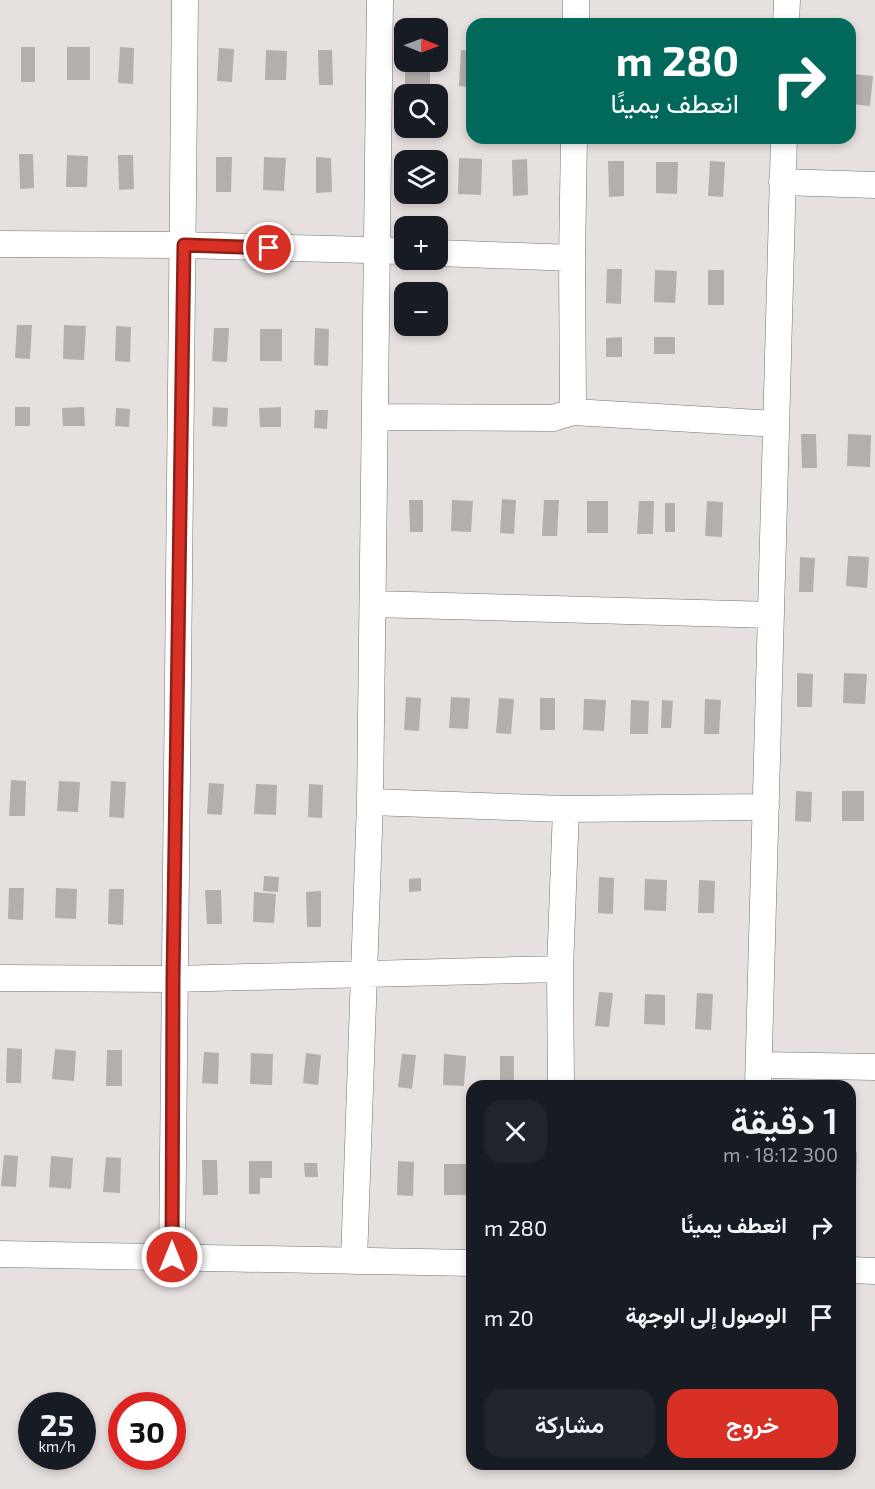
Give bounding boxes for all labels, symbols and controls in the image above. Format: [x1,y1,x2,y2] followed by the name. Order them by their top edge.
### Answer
[394,18,448,72] north arrow
[394,18,448,336] map controls
[616,34,739,84] text: 280 m
[760,42,838,120] icon: right
[394,84,448,138] button: search
[610,86,739,118] text: انعطف يمينًا
[394,150,448,204] button: layers
[394,216,448,270] button: +
[243,222,294,273] pin
[252,231,285,264] icon: arrive
[394,282,448,336] button: −
[731,1098,838,1141] text: 1 دقيقة
[484,1100,547,1163] button: close
[723,1142,838,1166] text: 300 m · 18:12
[681,1211,787,1237] text: انعطف يمينًا
[805,1211,838,1244] icon: right
[484,1214,547,1240] text: 280 m
[140,1225,204,1289] position arrow
[625,1301,787,1327] text: الوصول إلى الوجهة
[805,1301,838,1334] icon: arrive
[484,1304,534,1330] text: 20 m
[484,1389,655,1458] button: مشاركة
[667,1389,838,1458] button: خروج
[108,1392,186,1470] speed limit sign: 30
[40,1406,74,1442] text: 25
[38,1437,76,1455] text: km/h

